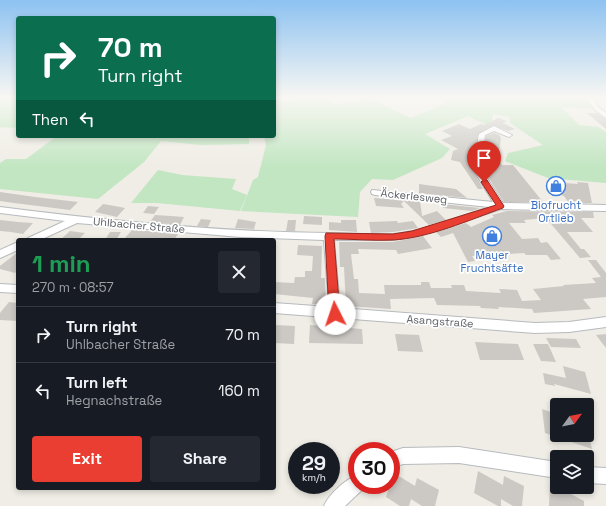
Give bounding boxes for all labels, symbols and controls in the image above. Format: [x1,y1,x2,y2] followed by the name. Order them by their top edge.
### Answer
[98,29,163,65] text: 70 m
[32,32,84,84] icon: right
[98,64,182,87] text: Turn right
[76,108,98,130] icon: left
[32,110,68,129] text: Then
[467,141,501,182] pin
[473,147,495,169] icon: arrive
[545,175,567,197] shop icon: Biofrucht Ortlieb
[380,186,448,206] street label: Äckerlesweg
[531,198,581,225] place label: Biofrucht Ortlieb
[92,214,186,236] street label: Uhlbacher Straße
[481,225,503,247] shop icon: Mayer Fruchtsäfte
[32,248,91,279] text: 1 min
[461,248,523,275] place label: Mayer Fruchtsäfte
[218,251,260,293] button: close
[32,279,114,296] text: 270 m · 08:57
[314,293,356,335] position arrow
[406,312,474,330] street label: Asangstraße
[66,317,137,336] text: Turn right
[32,324,54,346] icon: right
[225,325,260,344] text: 70 m
[66,336,175,353] text: Uhlbacher Straße
[66,373,128,392] text: Turn left
[32,380,54,402] icon: left
[218,381,260,400] text: 160 m
[66,392,162,409] text: Hegnachstraße
[550,398,594,442] north arrow
[550,398,594,494] map controls
[32,436,142,482] button: Exit
[150,436,260,482] button: Share
[348,442,400,494] speed limit sign: 30
[302,450,326,476] text: 29
[550,450,594,494] button: layers
[302,471,326,484] text: km/h

